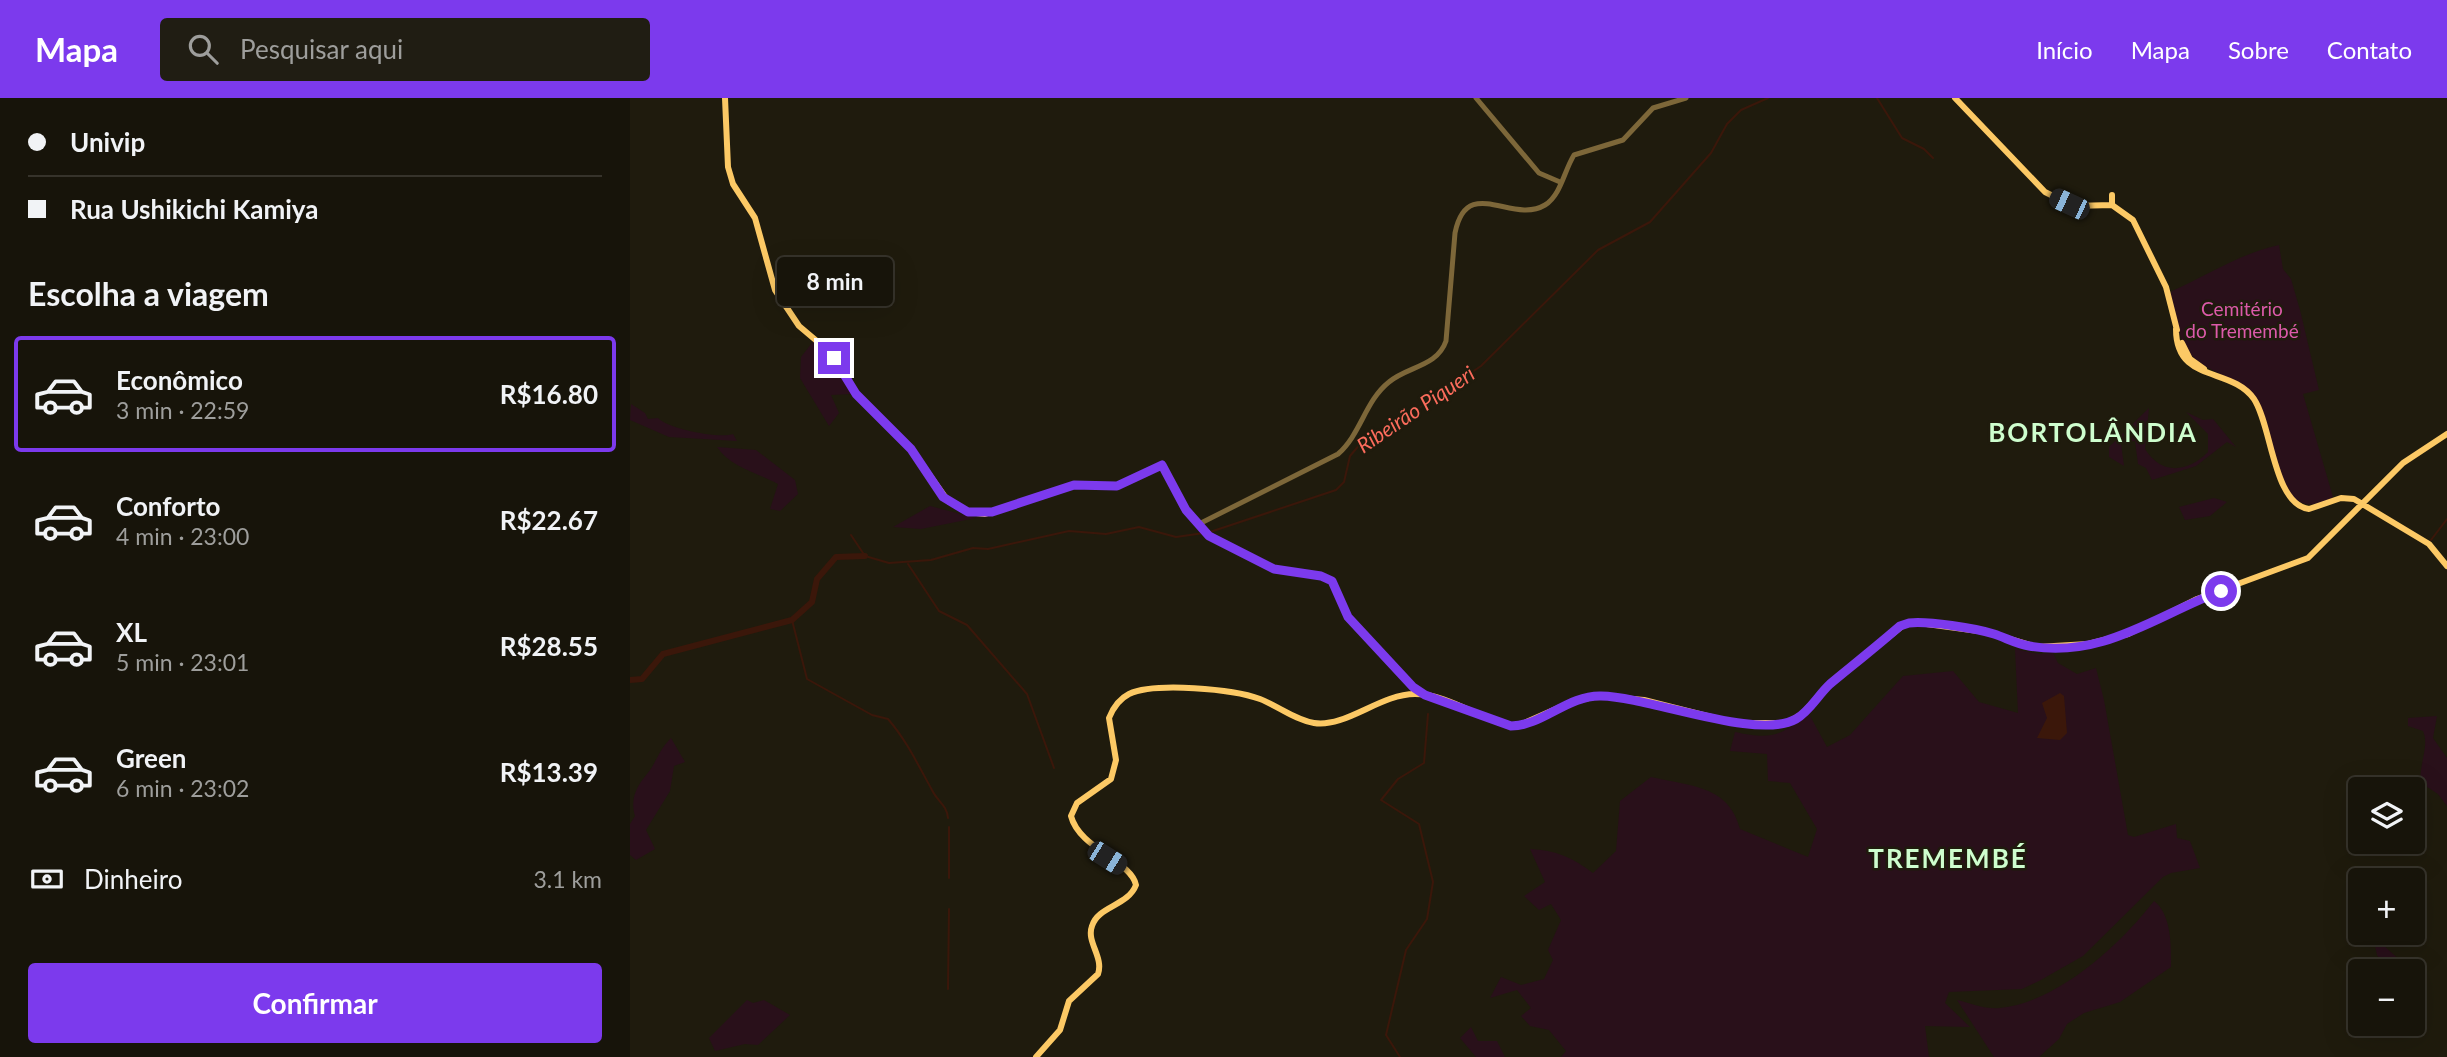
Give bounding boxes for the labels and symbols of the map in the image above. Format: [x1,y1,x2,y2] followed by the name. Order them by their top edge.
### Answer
[2046,186,2093,222] car
[776,257,892,306] callout: 8 min
[2185,297,2299,342] park label: Cemitério do Tremembé
[818,342,850,374] route end
[1352,360,1479,457] water label: Ribeirão Piqueri
[1988,416,2198,448] district label: BORTOLÂNDIA
[2205,575,2237,607] route start
[1084,838,1131,878] car
[1868,842,2028,874] district label: TREMEMBÉ

